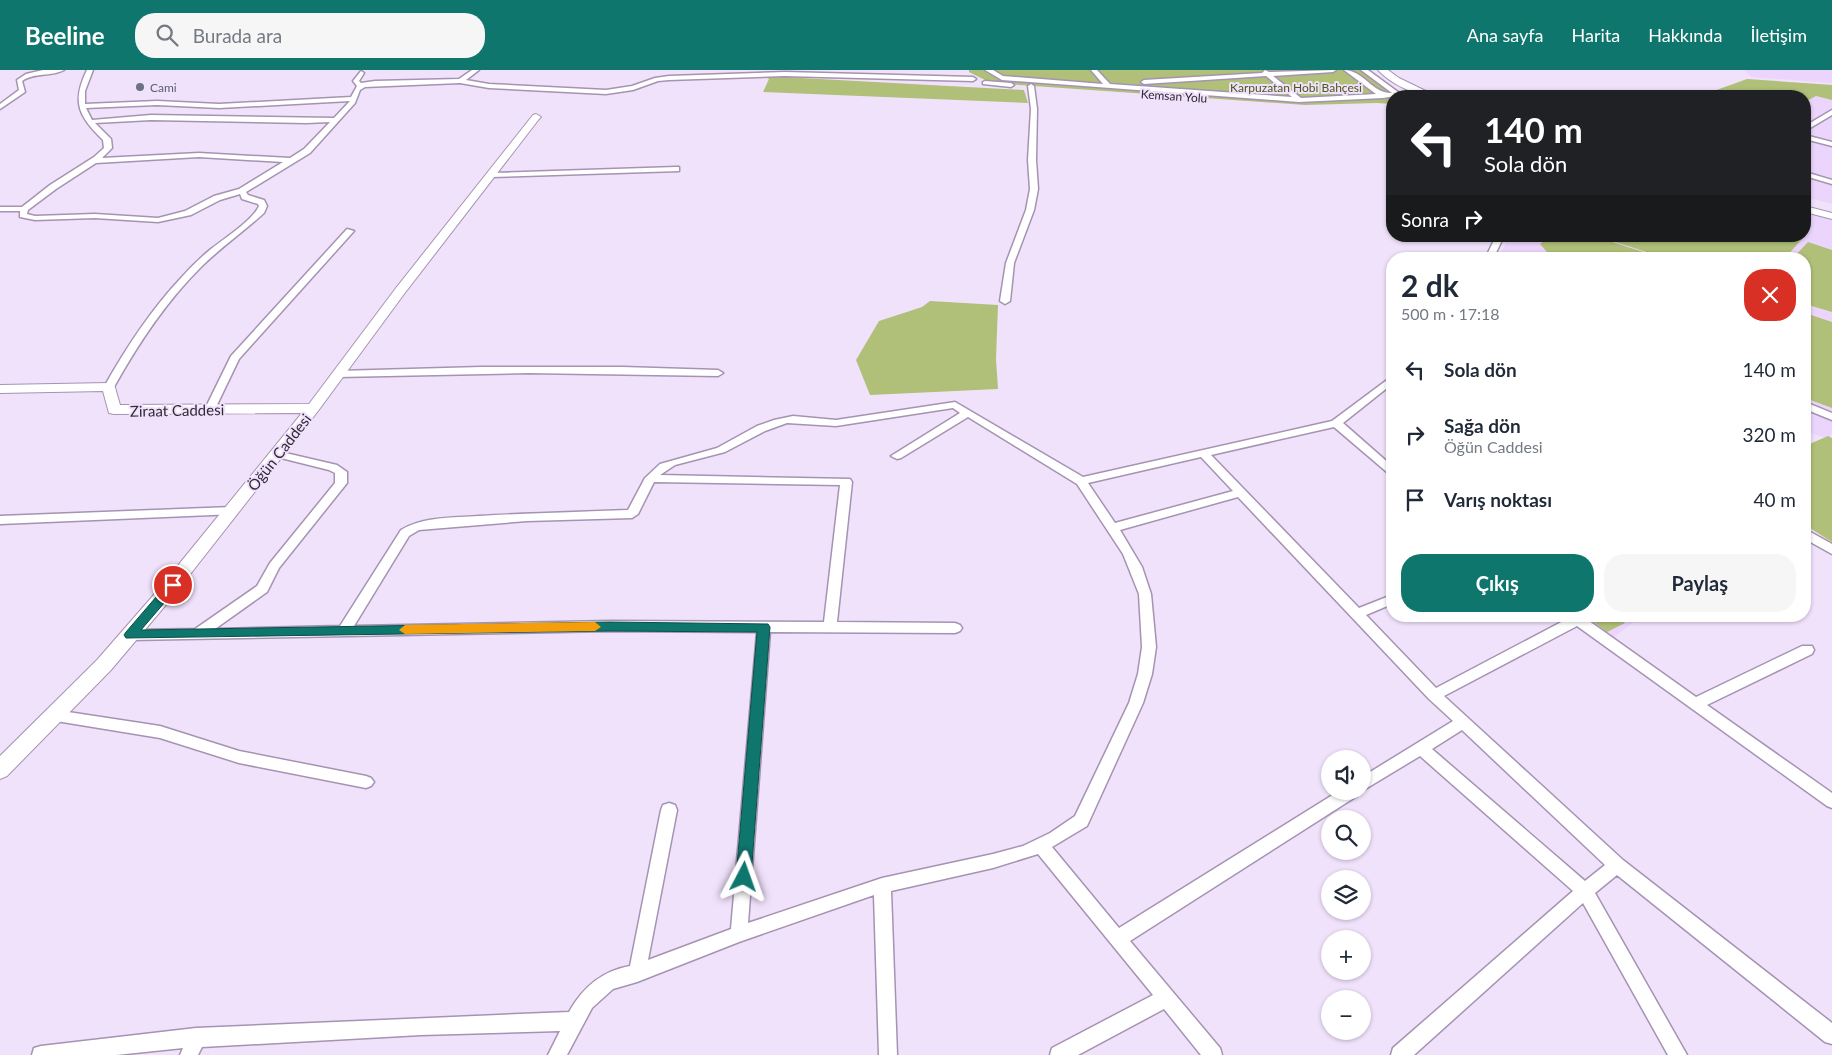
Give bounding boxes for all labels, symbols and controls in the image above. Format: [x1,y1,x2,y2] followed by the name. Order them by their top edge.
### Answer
[135,13,485,58] search box
[25,21,105,50] text: Beeline
[153,21,181,49] icon: search
[193,24,282,47] text: Burada ara
[1467,24,1544,46] text: Ana sayfa
[1572,24,1620,46] text: Harita
[1648,24,1722,46] text: Hakkında
[1750,24,1807,46] text: İletişim
[150,80,177,95] place label: Cami
[1230,80,1362,95] park label: Karpuzatan Hobi Bahçesi
[134,81,146,93] marker: Cami
[1140,86,1208,106] street label: Kemsan Yolu
[1484,108,1583,150] text: 140 m
[1401,110,1466,175] icon: left
[1484,150,1567,177] text: Sola dön
[1459,205,1487,233] icon: right
[1401,208,1449,231] text: Sonra
[1401,267,1459,303] text: 2 dk
[1744,269,1796,321] button: close
[1401,304,1500,323] text: 500 m · 17:18
[1401,356,1429,384] icon: left
[1444,358,1517,381] text: Sola dön
[1742,358,1796,381] text: 140 m
[130,400,224,420] street label: Ziraat Caddesi
[243,410,315,494] street label: Öğün Caddesi
[1444,414,1521,437] text: Sağa dön
[1401,421,1429,449] icon: right
[1742,423,1796,446] text: 320 m
[1444,437,1543,456] text: Öğün Caddesi
[1401,486,1429,514] icon: arrive
[1444,488,1552,511] text: Varış noktası
[1753,488,1796,511] text: 40 m
[1401,554,1594,612] button: Çıkış
[1604,554,1796,612] button: Paylaş
[152,564,194,606] pin
[159,571,187,599] icon: arrive
[1321,750,1371,1040] map controls
[1321,750,1371,800] button: sound
[1321,810,1371,860] button: search
[717,850,769,902] position arrow
[1321,870,1371,920] button: layers
[1321,930,1371,980] button: +
[1321,990,1371,1040] button: −

